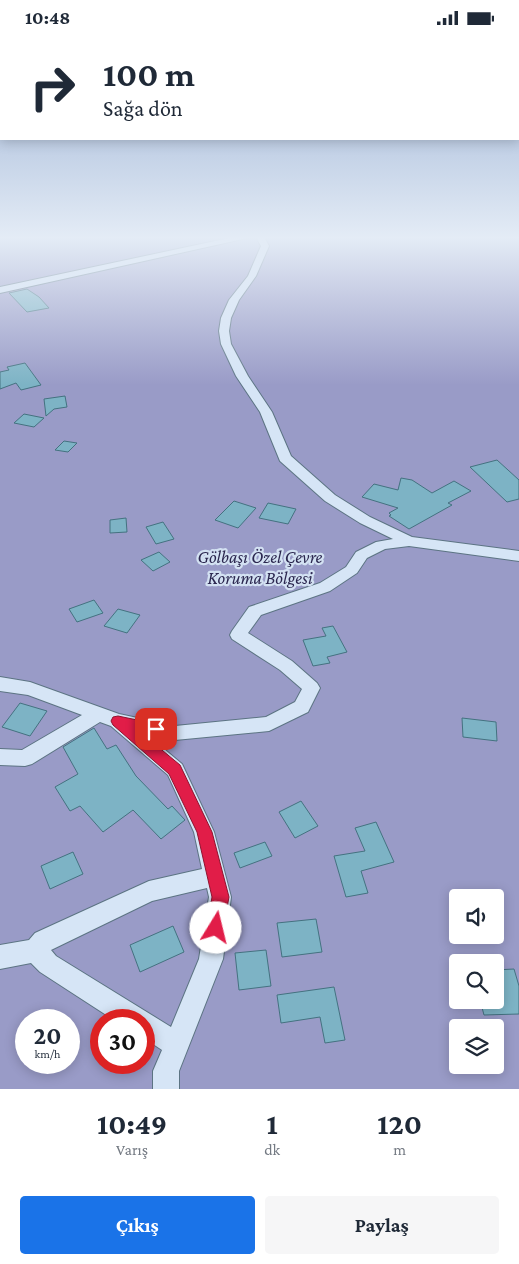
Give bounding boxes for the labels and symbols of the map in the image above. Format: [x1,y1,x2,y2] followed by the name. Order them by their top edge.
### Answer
[198,547,323,588] park label: Gölbaşı Özel Çevre Koruma Bölgesi
[135,708,177,750] pin
[189,901,241,953] position arrow
[90,1009,155,1074] speed limit sign: 30

